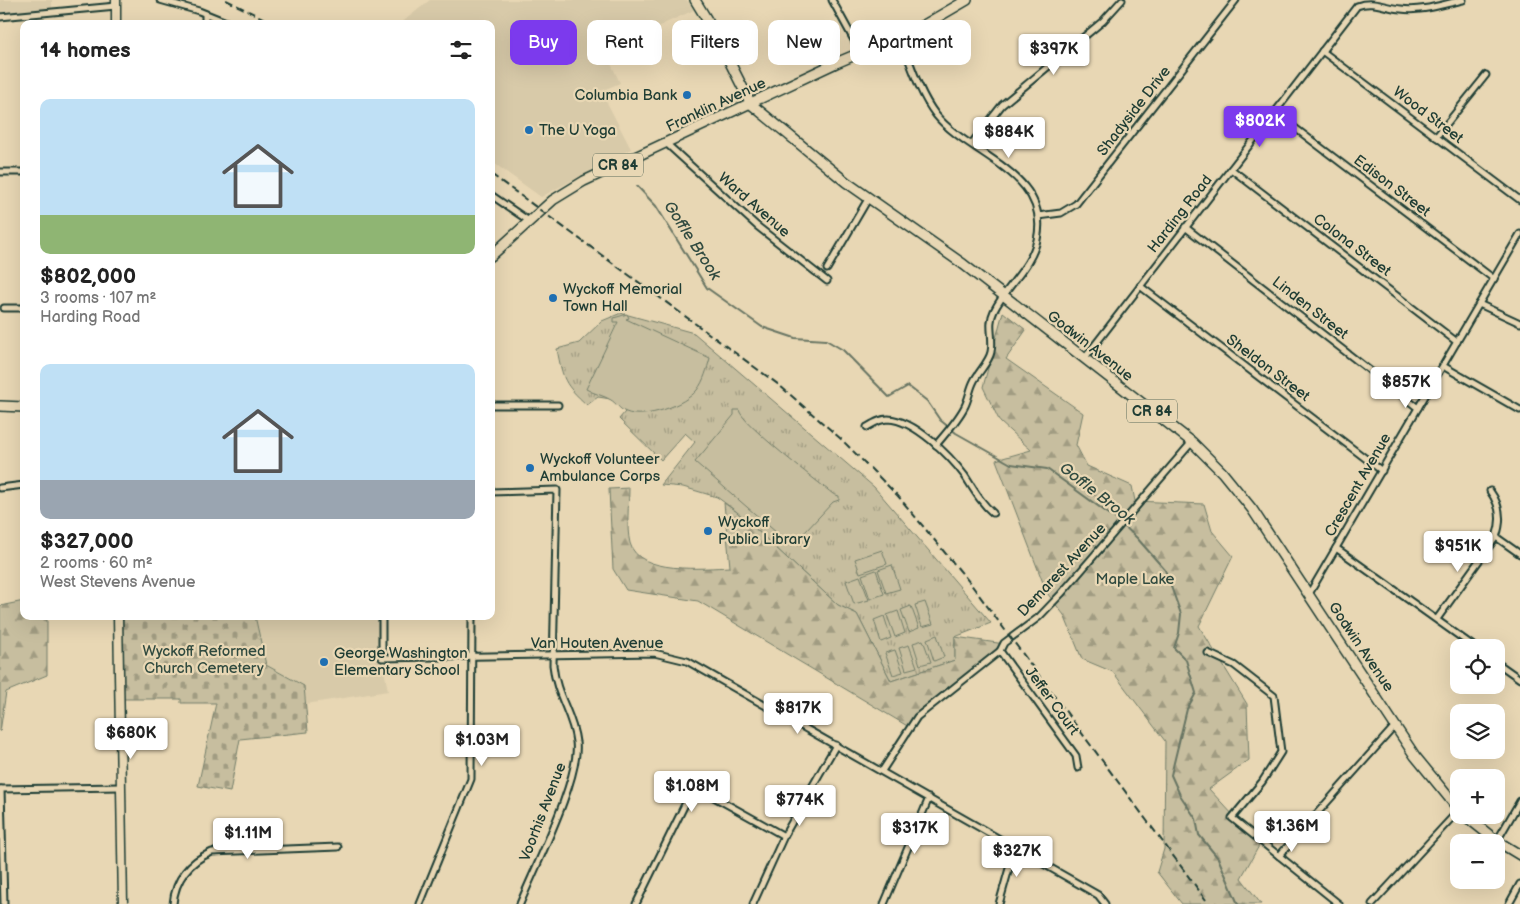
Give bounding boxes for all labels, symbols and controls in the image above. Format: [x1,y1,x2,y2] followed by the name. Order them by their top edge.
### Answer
[510,20,577,65] chip: Buy
[587,20,662,65] chip: Rent
[672,20,758,65] chip: Filters
[768,20,840,65] chip: New
[850,20,971,65] chip: Apartment
[1019,34,1089,76] pin: $397K
[447,36,475,64] icon: filters
[40,38,131,63] text: 14 homes
[1030,40,1078,59] text: $397K
[1093,62,1175,160] street label: Shadyside Drive
[663,74,769,136] street label: Franklin Avenue
[1389,82,1467,148] street label: Wood Street
[575,86,678,105] place label: Columbia Bank
[681,89,693,101] marker: Columbia Bank
[1225,106,1295,148] pin: $802K
[1235,112,1285,131] text: $802K
[974,116,1044,159] pin: $884K
[539,121,616,140] place label: The U Yoga
[984,123,1034,142] text: $884K
[523,124,535,136] marker: The U Yoga
[213,131,303,221] icon: home
[1350,151,1435,221] street label: Edison Street
[593,154,643,176] road number: CR 84
[714,168,794,242] street label: Ward Avenue
[1144,171,1216,257] street label: Harding Road
[659,198,725,285] water label: Goffle Brook
[1309,209,1395,281] street label: Colona Street
[40,264,136,289] text: $802,000
[1268,272,1352,344] street label: Linden Street
[563,280,682,316] place label: Wyckoff Memorial Town Hall
[40,289,156,308] text: 3 rooms · 107 m²
[547,292,559,304] marker: Wyckoff Memorial Town Hall
[1043,306,1137,386] street label: Godwin Avenue
[40,308,140,327] text: Harding Road
[1222,330,1314,406] street label: Sheldon Street
[1371,366,1441,409] pin: $857K
[1381,373,1431,392] text: $857K
[213,396,303,486] icon: home
[1127,400,1177,422] road number: CR 84
[1321,430,1395,540] street label: Crescent Avenue
[540,450,661,486] place label: Wyckoff Volunteer Ambulance Corps
[1055,459,1139,530] water label: Goffle Brook
[524,462,536,474] marker: Wyckoff Volunteer Ambulance Corps
[718,513,810,549] place label: Wyckoff Public Library
[1014,519,1110,621] street label: Demarest Avenue
[702,525,714,537] marker: Wyckoff Public Library
[40,529,134,554] text: $327,000
[1423,530,1493,573] pin: $951K
[1435,537,1481,556] text: $951K
[40,554,153,573] text: 2 rooms · 60 m²
[1096,570,1175,589] park label: Maple Lake
[40,573,195,592] text: West Stevens Avenue
[1324,598,1398,696] street label: Godwin Avenue
[531,634,663,653] street label: Van Houten Avenue
[1450,639,1505,889] map controls
[1450,639,1505,694] button: locate
[142,642,266,678] park label: Wyckoff Reformed Church Cemetery
[334,644,468,680] place label: George Washington Elementary School
[318,656,330,668] marker: George Washington Elementary School
[1021,663,1083,739] street label: Jeffer Court
[763,692,833,735] pin: $817K
[775,699,821,718] text: $817K
[1450,704,1505,759] button: layers
[96,718,166,760] pin: $680K
[106,724,156,743] text: $680K
[441,724,523,767] pin: $1.03M
[455,731,509,750] text: $1.03M
[515,760,571,864] street label: Voorhis Avenue
[1450,769,1505,824] button: +
[651,770,733,813] pin: $1.08M
[665,777,719,796] text: $1.08M
[765,784,835,827] pin: $774K
[776,791,824,810] text: $774K
[1251,810,1333,853] pin: $1.36M
[880,812,950,855] pin: $317K
[1265,817,1319,836] text: $1.36M
[207,818,289,860] pin: $1.11M
[892,819,938,838] text: $317K
[224,824,272,843] text: $1.11M
[1450,834,1505,889] button: −
[982,836,1052,878] pin: $327K
[993,842,1041,861] text: $327K

